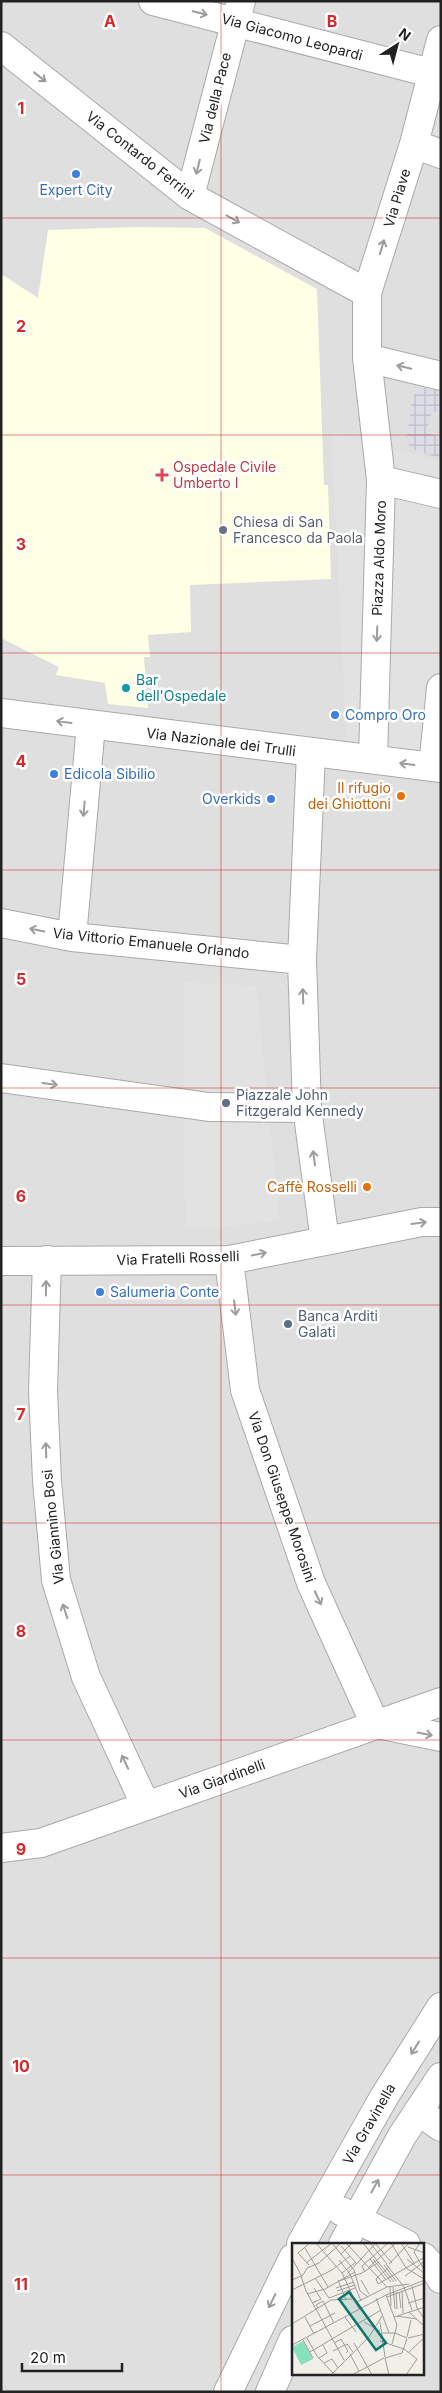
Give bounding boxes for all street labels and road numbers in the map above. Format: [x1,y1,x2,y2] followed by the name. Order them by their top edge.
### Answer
[220,9,365,64] street label: Via Giacomo Leopardi
[195,51,234,145] street label: Via della Pace
[83,107,198,202] street label: Via Contardo Ferrini
[380,166,414,229] street label: Via Piave
[368,500,389,616] street label: Piazza Aldo Moro
[145,724,297,759] street label: Via Nazionale dei Trulli
[52,924,250,961] street label: Via Vittorio Emanuele Orlando
[116,1247,240,1268] street label: Via Fratelli Rosselli
[245,1409,320,1584] street label: Via Don Giuseppe Morosini
[38,1469,67,1585] street label: Via Giannino Bosi
[177,1755,267,1802] street label: Via Giardinelli
[339,2080,399,2167] street label: Via Gravinella

